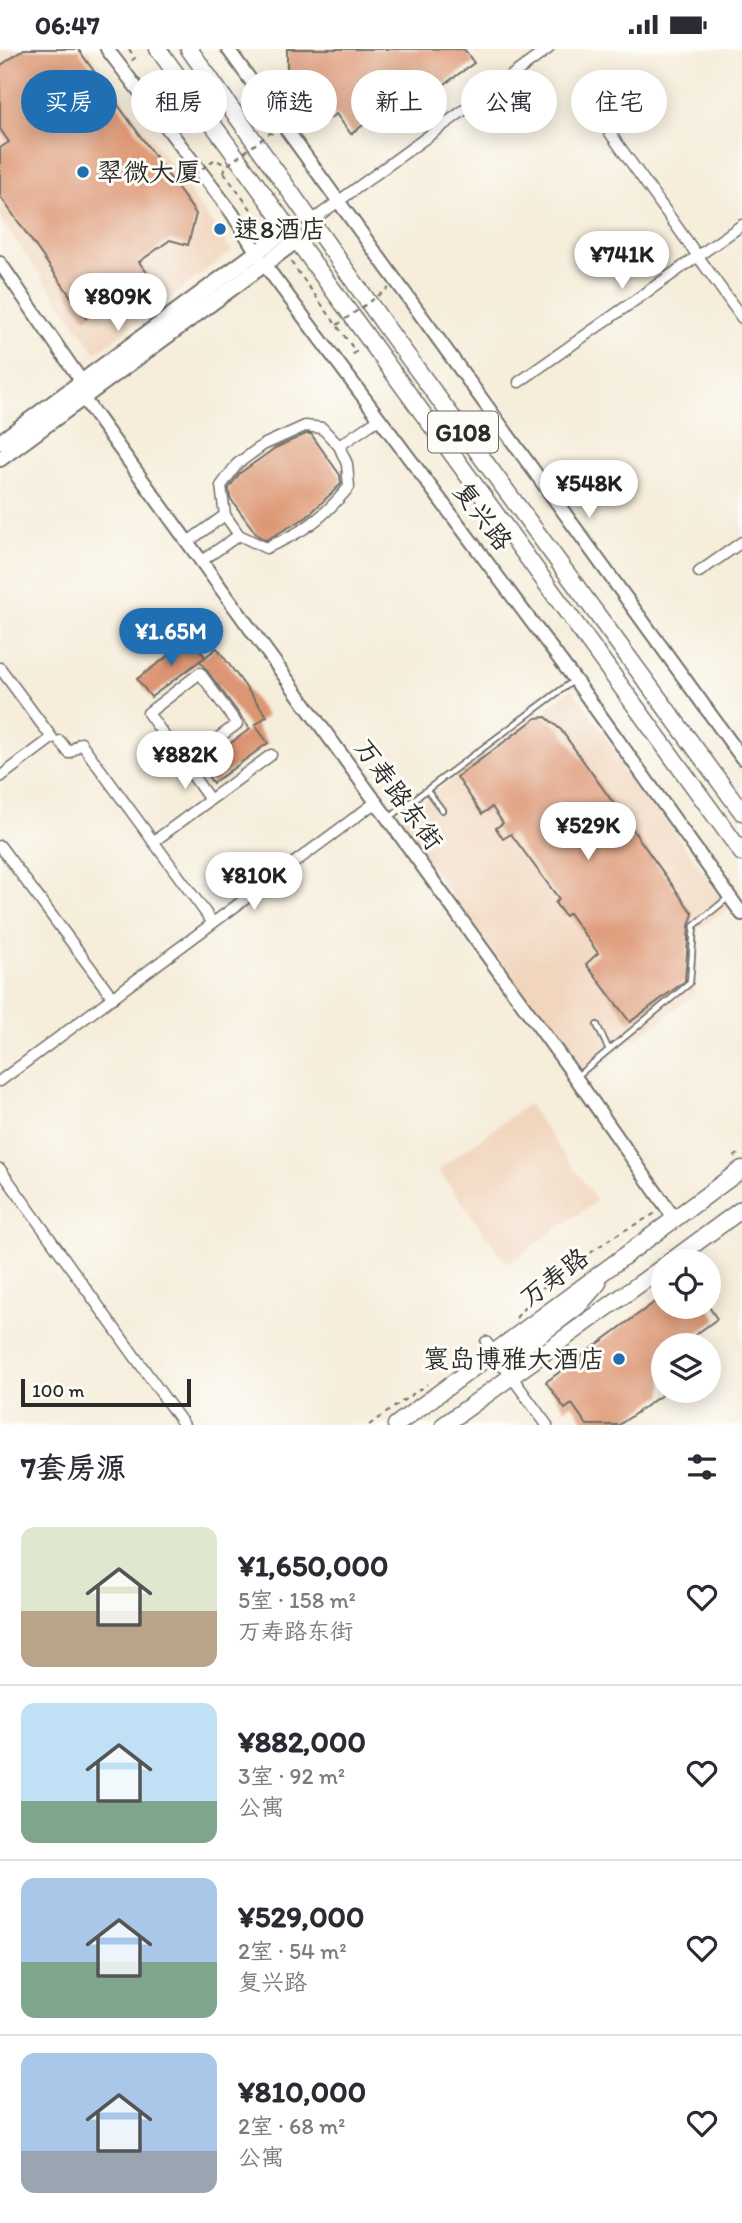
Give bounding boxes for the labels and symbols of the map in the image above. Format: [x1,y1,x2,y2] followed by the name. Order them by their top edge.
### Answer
[97,156,201,188] place label: 翠微大厦
[75,164,91,180] marker: 翠微大厦
[234,213,326,245] place label: 速8酒店
[212,221,228,237] marker: 速8酒店
[573,231,671,291] pin: ¥741K
[69,273,167,333] pin: ¥809K
[428,411,498,453] road number: G108
[540,461,638,520] pin: ¥548K
[447,475,519,557] street label: 复兴路
[114,609,228,668] pin: ¥1.65M
[136,731,234,791] pin: ¥882K
[348,732,450,856] street label: 万寿路东街
[539,803,637,862] pin: ¥529K
[205,853,303,912] pin: ¥810K
[513,1241,595,1313] street label: 万寿路
[423,1343,605,1375] place label: 寰岛博雅大酒店
[611,1351,627,1367] marker: 寰岛博雅大酒店
[21,1376,191,1408] scale bar

